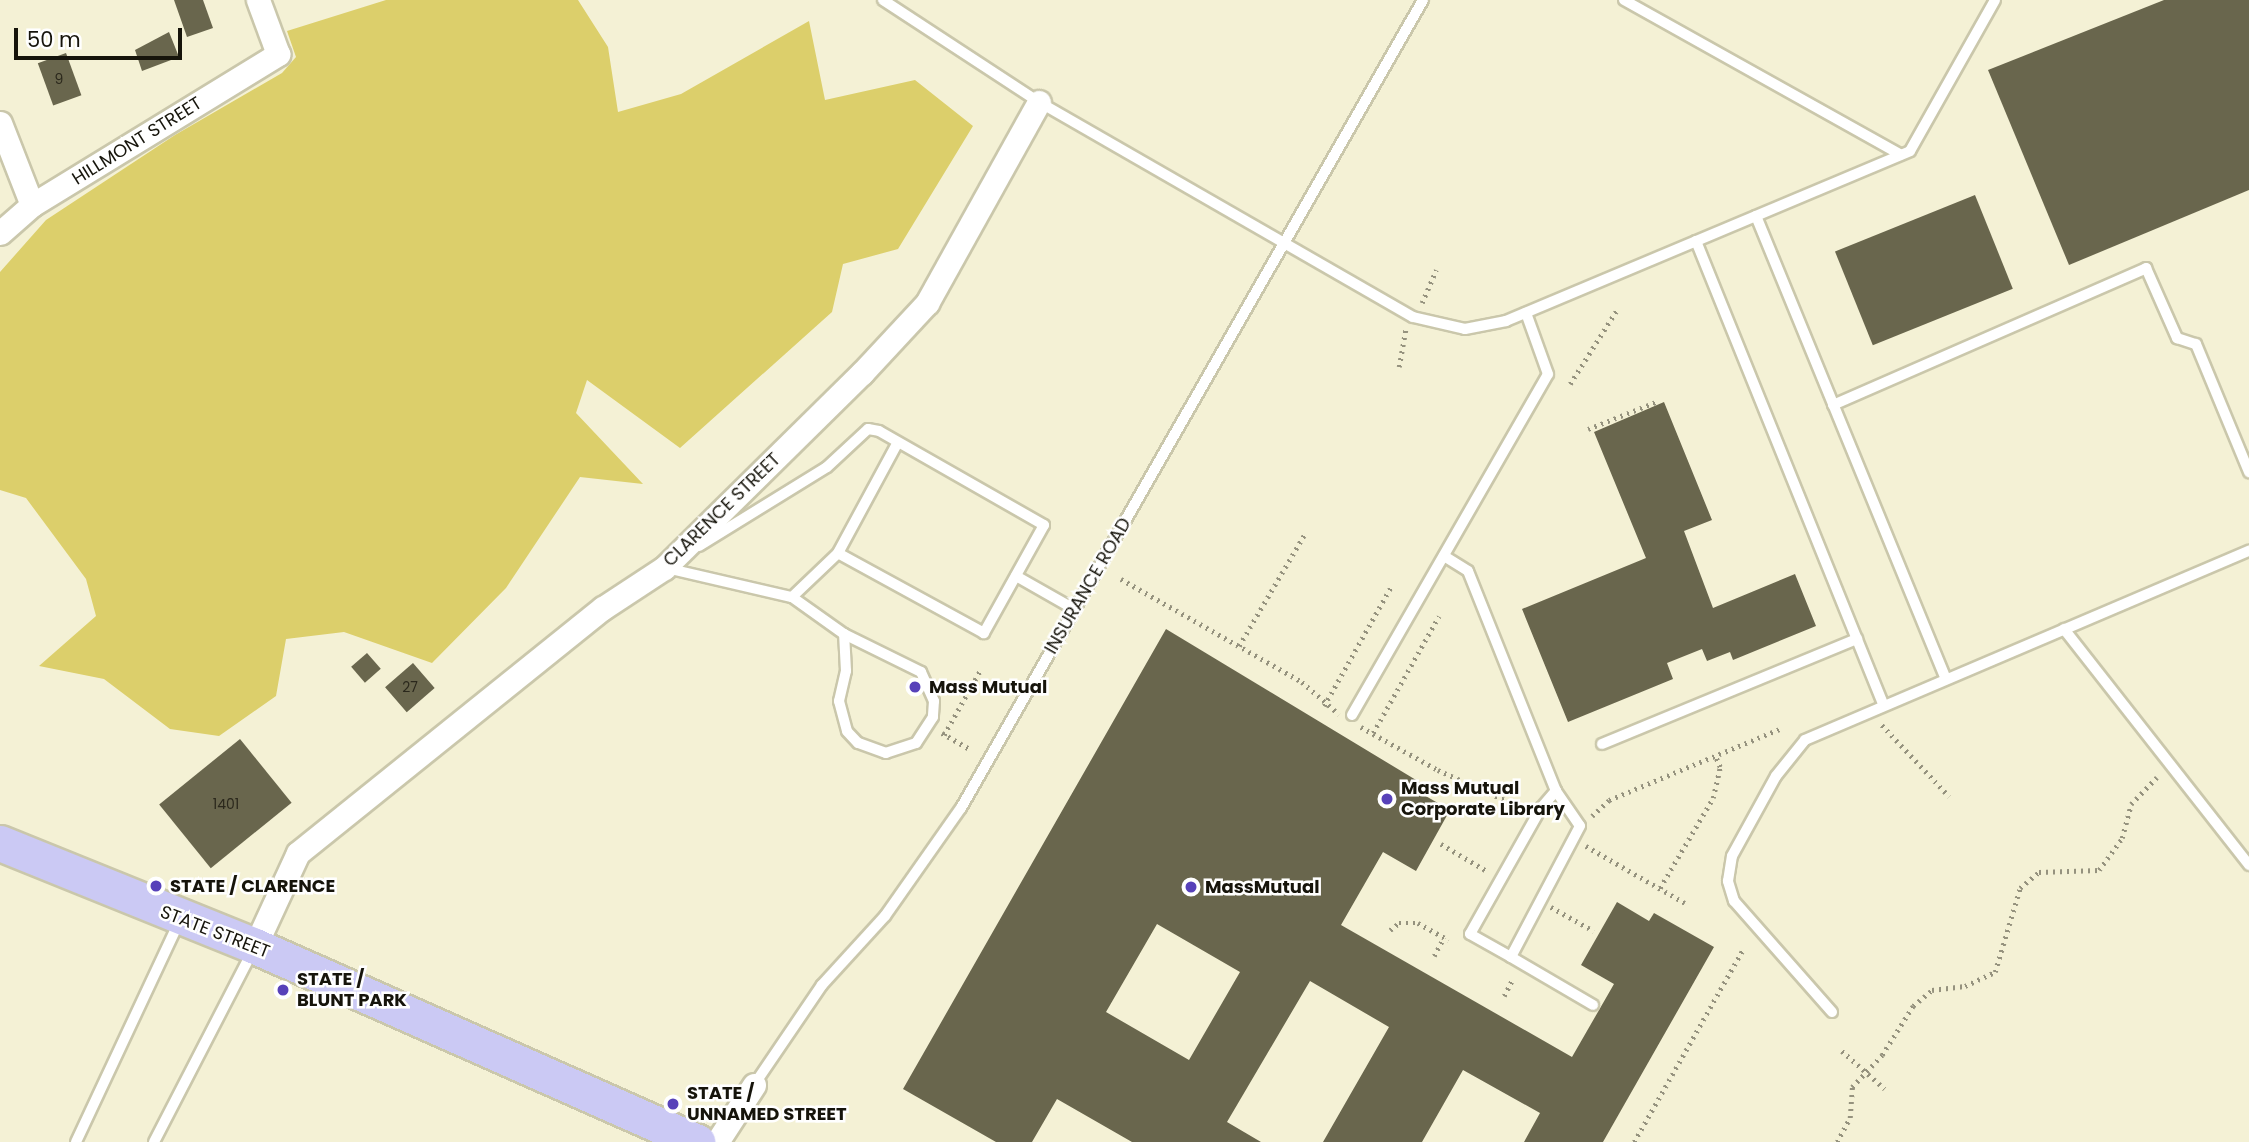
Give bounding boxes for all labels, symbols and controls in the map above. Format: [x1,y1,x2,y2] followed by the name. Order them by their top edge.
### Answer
[18,14,186,58] scale bar
[27,25,81,54] text: 50 m
[55,71,63,87] house number: 9
[68,92,206,190] street label: HILLMONT STREET
[659,449,785,571] street label: CLARENCE STREET
[1040,514,1136,658] street label: INSURANCE ROAD
[929,676,1047,698] place label: Mass Mutual
[402,679,418,695] house number: 27
[907,679,923,695] marker: Mass Mutual
[1401,778,1565,820] place label: Mass Mutual Corporate Library
[1379,791,1395,807] marker: Mass Mutual Corporate Library
[213,796,239,812] house number: 1401
[170,875,335,897] place label: STATE / CLARENCE
[1205,876,1319,898] place label: MassMutual
[148,878,164,894] marker: STATE / CLARENCE
[1183,879,1199,895] marker: MassMutual
[157,901,273,963] street label: STATE STREET
[297,969,407,1012] place label: STATE / BLUNT PARK
[275,982,291,998] marker: STATE / BLUNT PARK
[687,1083,847,1126] place label: STATE / UNNAMED STREET
[665,1096,681,1112] marker: STATE / UNNAMED STREET

